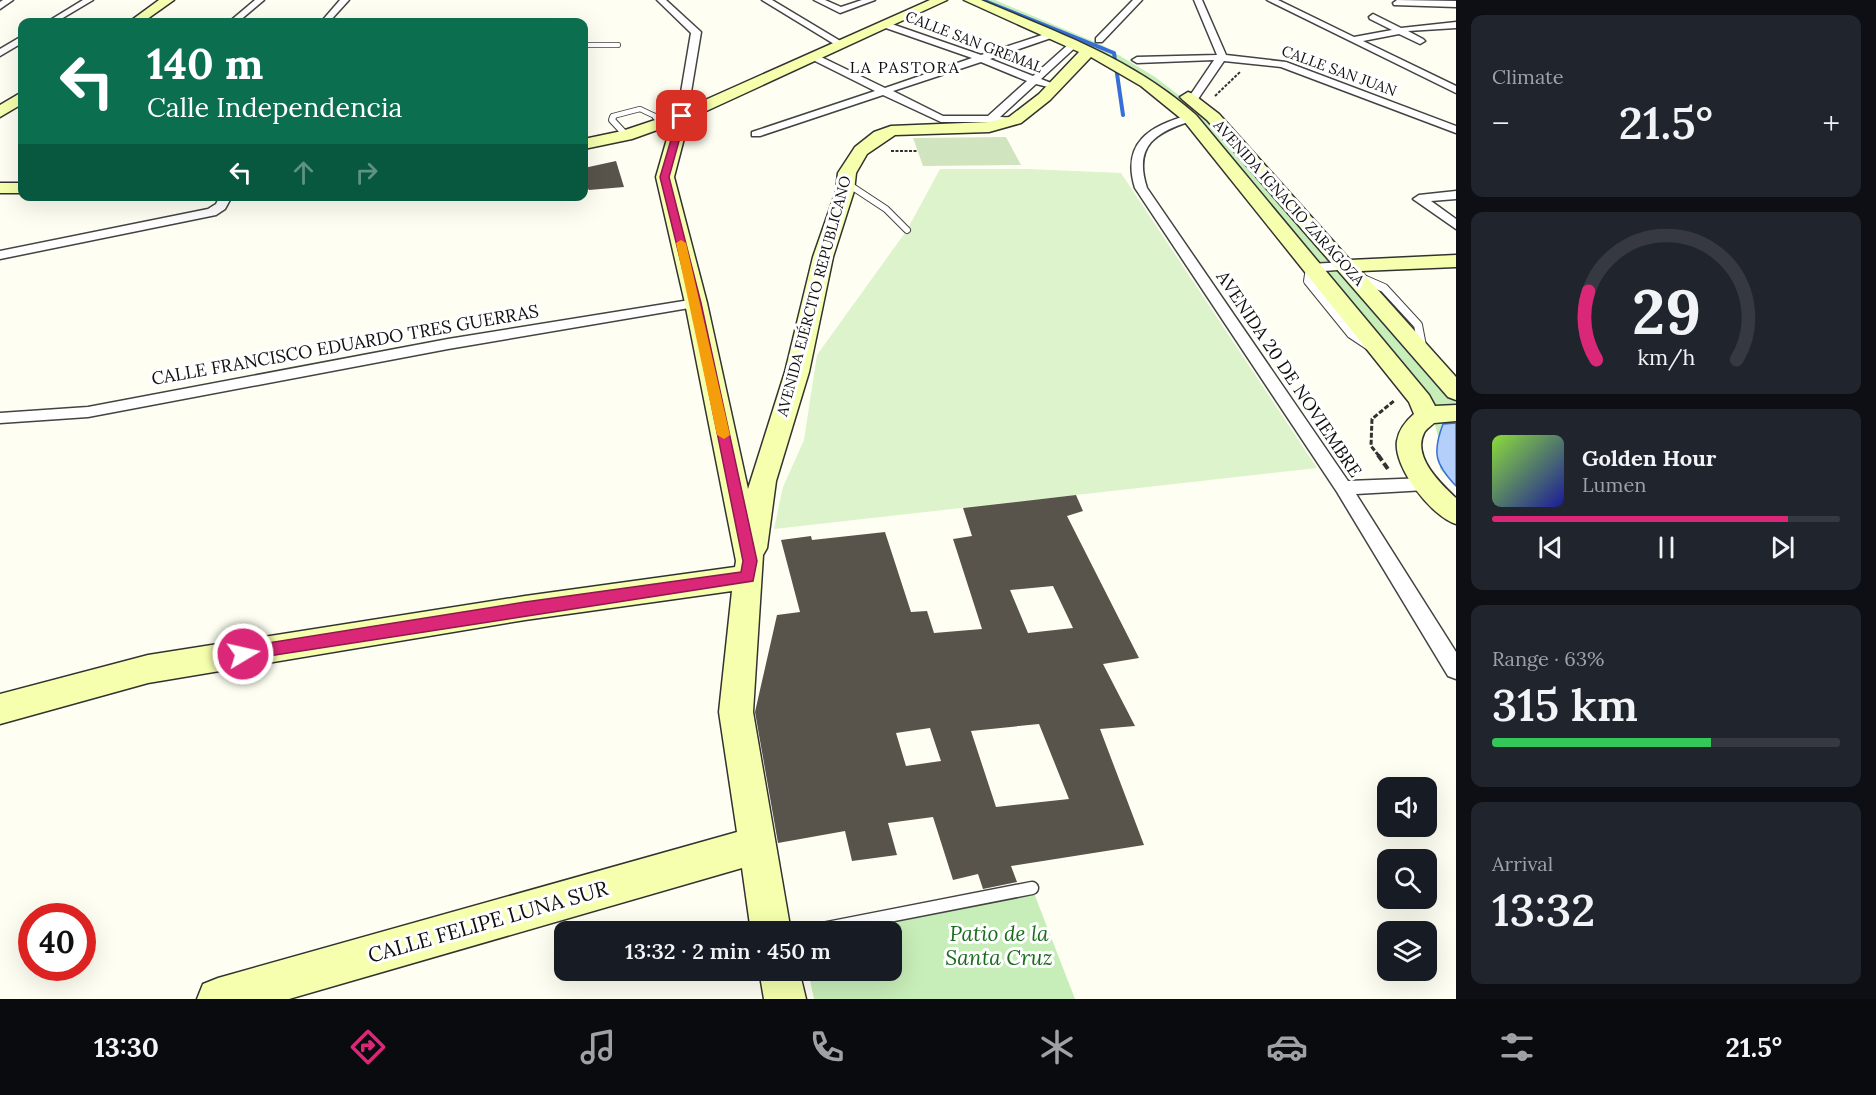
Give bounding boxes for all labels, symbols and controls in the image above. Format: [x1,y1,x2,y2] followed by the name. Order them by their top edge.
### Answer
[903,7,1046,77] street label: CALLE SAN GREMAL
[147,37,263,91] text: 140 m
[1279,41,1399,100] street label: CALLE SAN JUAN
[48,42,126,120] icon: left
[850,57,960,77] district label: LA PASTORA
[1492,64,1564,89] text: Climate
[147,90,402,124] text: Calle Independencia
[656,90,707,141] pin
[1619,94,1713,151] text: 21.5°
[665,99,698,132] icon: arrive
[1492,102,1510,144] text: −
[1823,102,1840,144] text: +
[1209,115,1369,290] street label: AVENIDA IGNACIO ZARAGOZA
[224,156,257,189] icon: left
[287,156,320,189] icon: ahead
[350,156,383,189] icon: right
[772,173,855,419] street label: AVENIDA EJÉRCITO REPUBLICANO
[1211,265,1367,481] street label: AVENIDA 20 DE NOVIEMBRE
[1631,271,1701,351] text: 29
[150,299,540,390] street label: CALLE FRANCISCO EDUARDO TRES GUERRAS
[1637,343,1695,371] text: km/h
[1582,444,1716,472] text: Golden Hour
[1582,472,1646,497] text: Lumen
[1534,531,1567,564] icon: previous
[1650,531,1683,564] icon: pause
[1766,531,1799,564] icon: next
[211,622,275,686] position arrow
[1492,646,1604,671] text: Range · 63%
[1492,676,1638,733] text: 315 km
[1377,777,1437,981] map controls
[1377,777,1437,837] button: sound
[1377,849,1437,909] button: search
[1492,851,1553,876] text: Arrival
[365,874,612,969] street label: CALLE FELIPE LUNA SUR
[1492,881,1595,938] text: 13:32
[18,903,96,981] speed limit sign: 40
[945,920,1053,971] park label: Patio de la Santa Cruz
[1377,921,1437,981] button: layers
[625,937,831,965] text: 13:32 · 2 min · 450 m
[347,1026,389,1068] icon: directions
[577,1026,619,1068] icon: music
[806,1026,848,1068] icon: phone
[1036,1026,1078,1068] icon: climate
[1266,1026,1308,1068] icon: car
[1496,1026,1538,1068] icon: filters
[94,1030,159,1064] text: 13:30
[1725,1030,1782,1064] text: 21.5°

